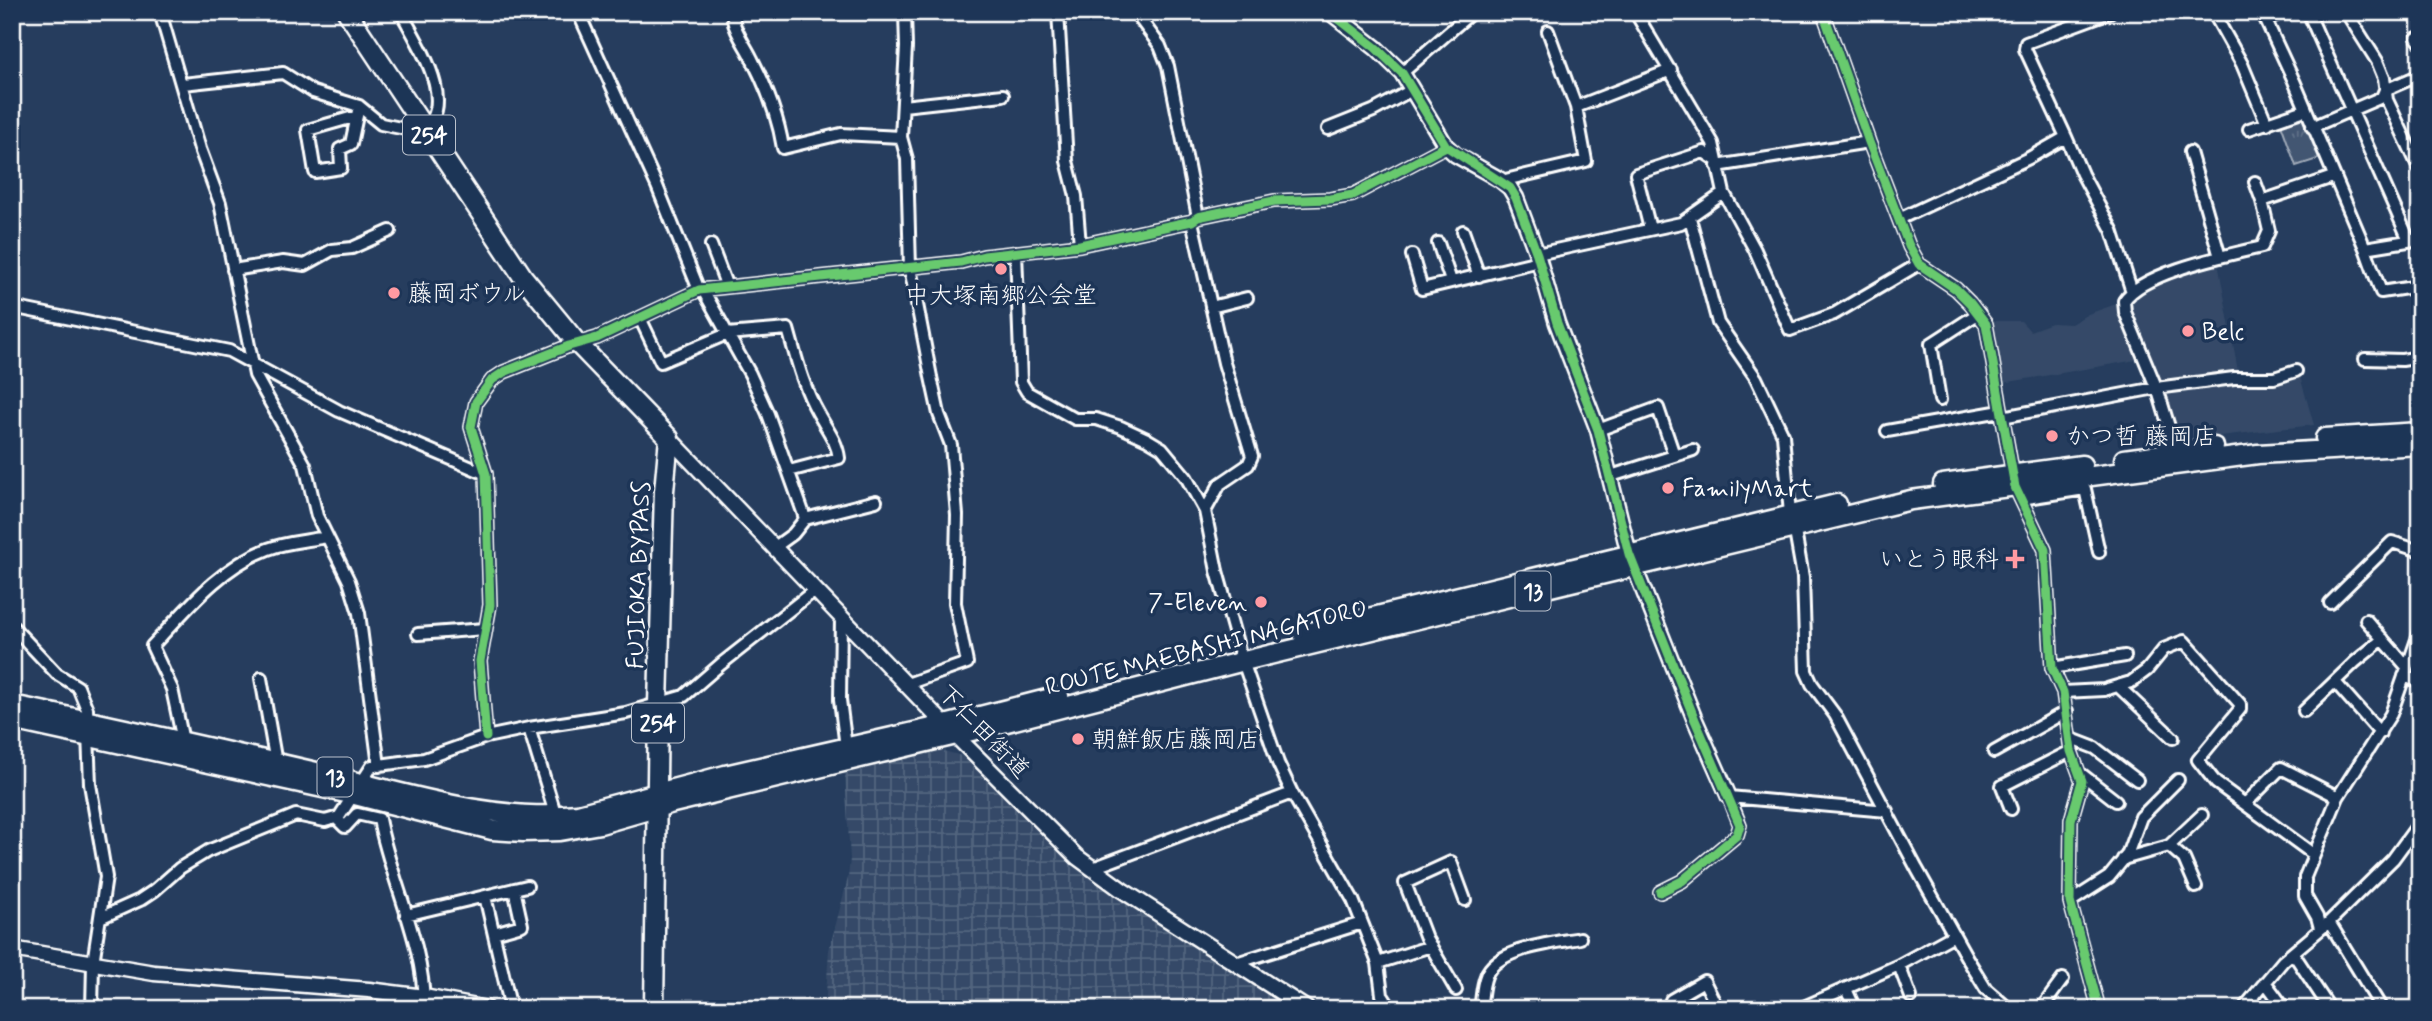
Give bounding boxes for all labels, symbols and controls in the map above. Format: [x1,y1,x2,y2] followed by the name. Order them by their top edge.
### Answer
[403,116,455,154] road number: 254
[993,261,1009,277] marker: 中大塚南郷公会堂
[408,279,526,310] place label: 藤岡ボウル
[905,281,1097,312] place label: 中大塚南郷公会堂
[386,285,402,301] marker: 藤岡ボウル
[2202,317,2244,348] place label: Belc
[2180,323,2196,339] marker: Belc
[2066,422,2216,453] place label: かつ哲 藤岡店
[2044,428,2060,444] marker: かつ哲 藤岡店
[1682,474,1813,505] place label: FamilyMart
[1660,480,1676,496] marker: FamilyMart
[621,481,658,670] street label: FUJIOKA BYPASS
[1879,545,1999,576] place label: いとう眼科
[2005,549,2025,569] marker: いとう眼科
[1516,572,1550,610] road number: 13
[1148,588,1247,619] place label: 7-Eleven
[1042,593,1371,704] street label: ROUTE MAEBASHI NAGATORO
[1253,594,1269,610] marker: 7-Eleven
[930,678,1036,786] street label: 下仁田街道
[632,704,684,743] road number: 254
[1092,725,1260,756] place label: 朝鮮飯店藤岡店
[1070,731,1086,747] marker: 朝鮮飯店藤岡店
[318,758,352,796] road number: 13

